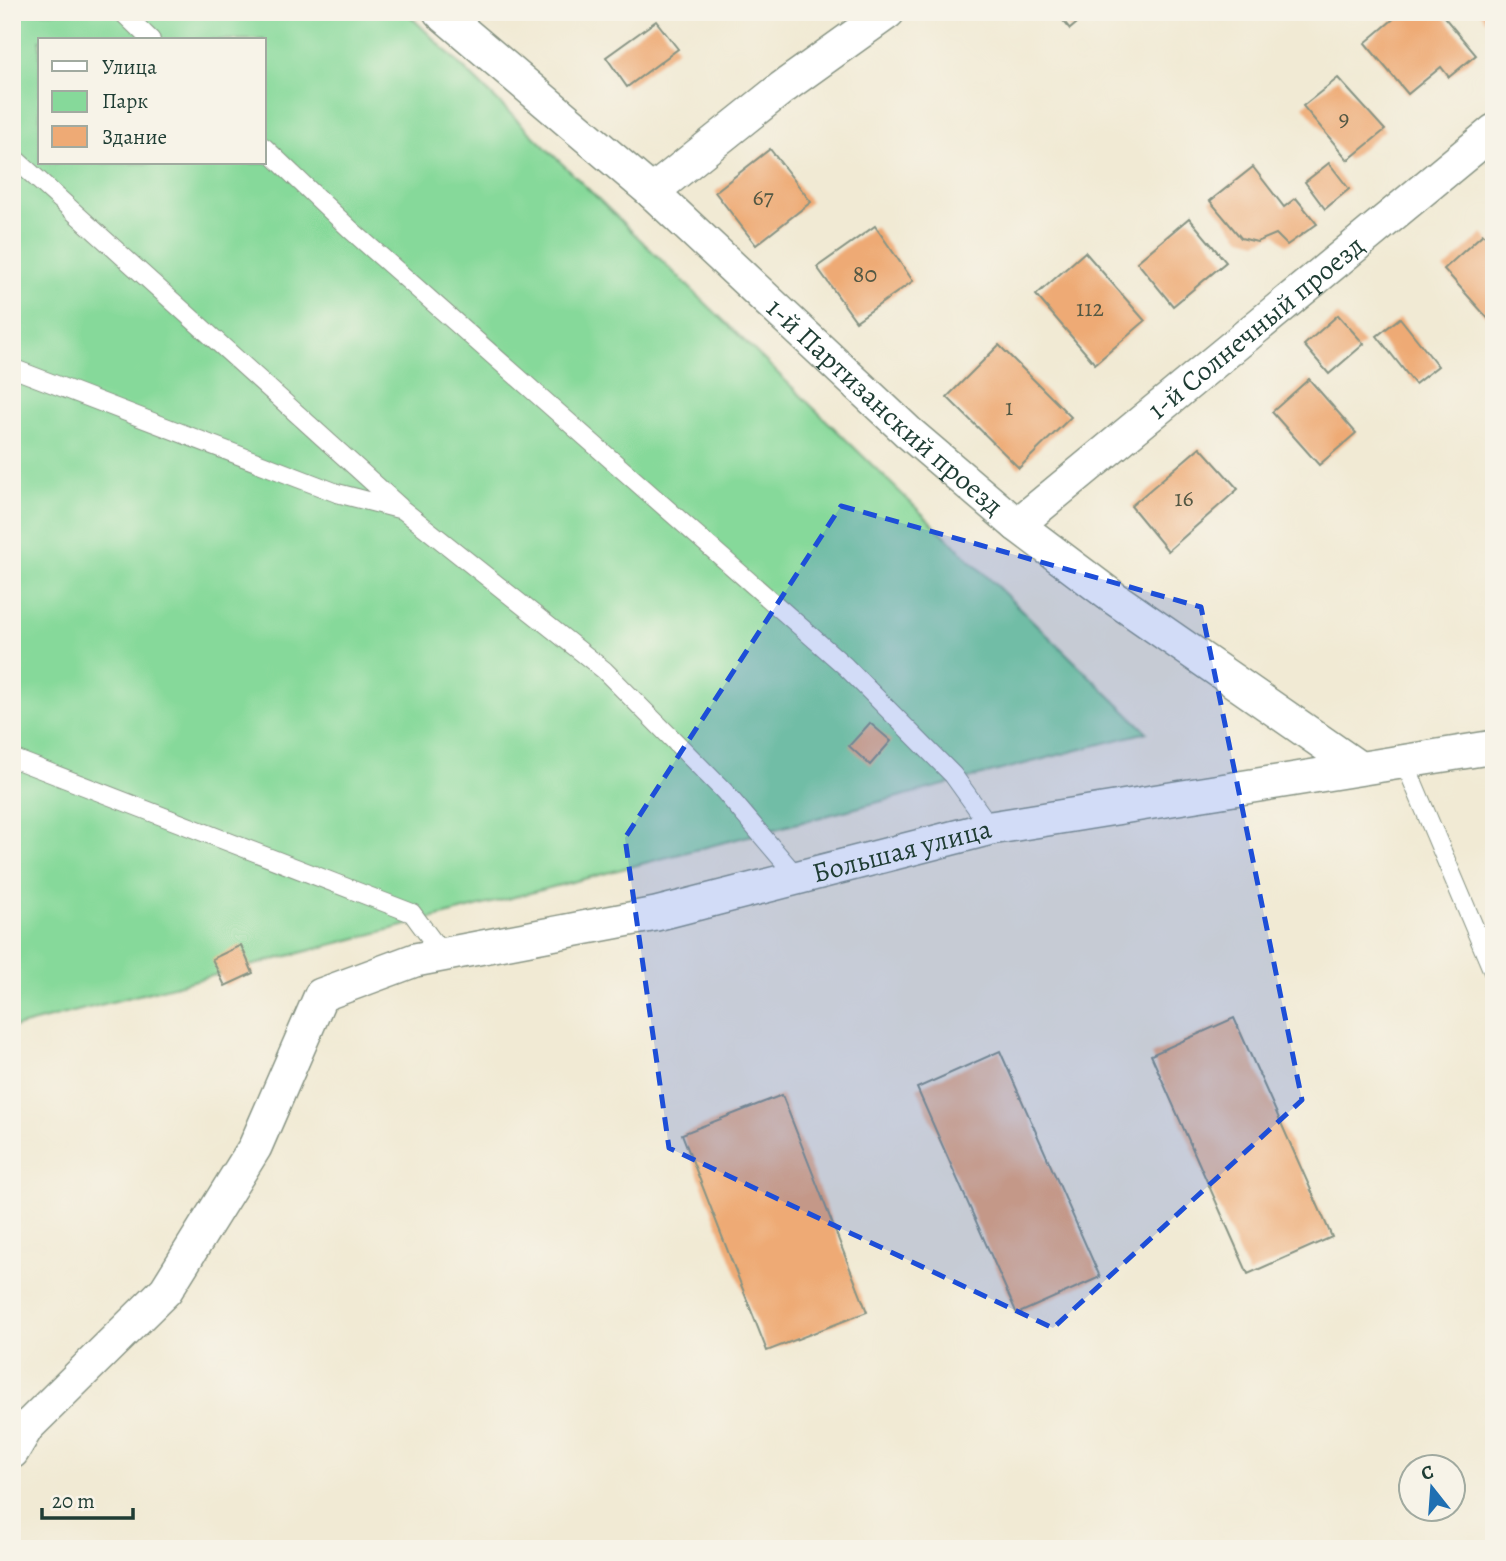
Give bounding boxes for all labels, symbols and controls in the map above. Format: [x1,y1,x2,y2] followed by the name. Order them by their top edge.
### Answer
[38,38,266,164] legend
[102,53,157,81] text: Улица
[102,87,148,115] text: Парк
[1339,102,1349,134] house number: 9
[102,123,167,151] text: Здание
[752,181,775,213] house number: 67
[1140,227,1372,428] street label: 1-й Солнечный проезд
[853,258,877,290] house number: 80
[760,292,1012,522] street label: 1-й Партизанский проезд
[1076,292,1104,324] house number: 112
[1005,393,1013,421] house number: 1
[1174,482,1194,514] house number: 16
[808,810,996,892] street label: Большая улица
[1398,1452,1468,1522] north arrow
[1418,1459,1437,1487] text: С
[42,1477,133,1521] scale bar
[52,1487,95,1515] text: 20 m

